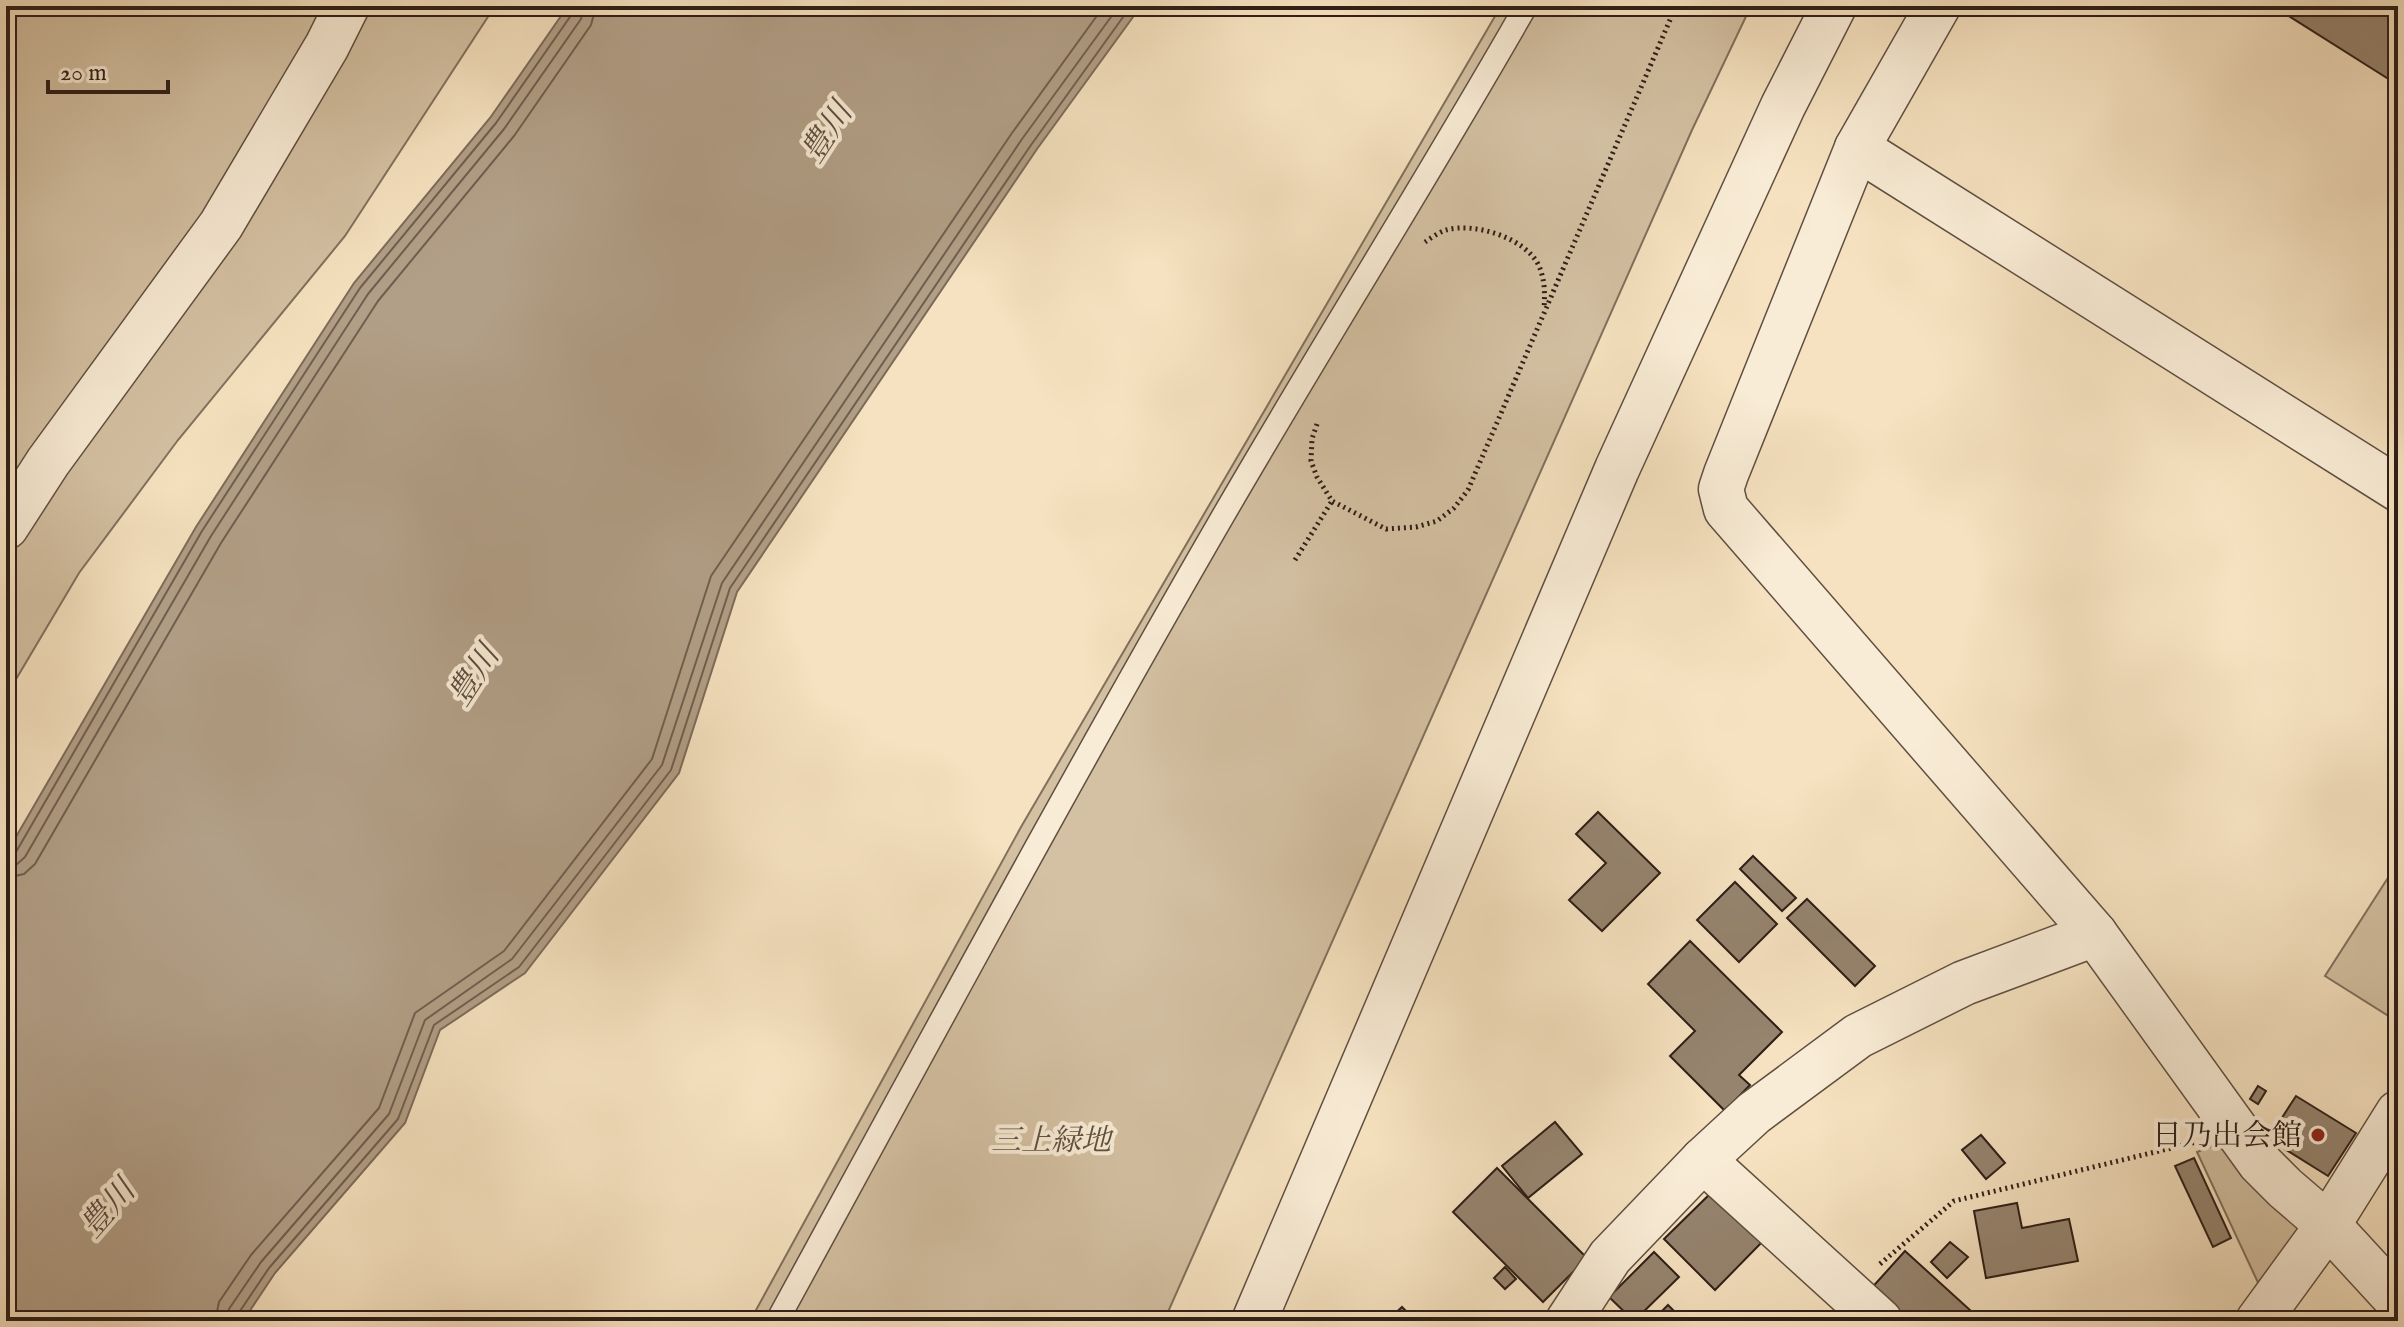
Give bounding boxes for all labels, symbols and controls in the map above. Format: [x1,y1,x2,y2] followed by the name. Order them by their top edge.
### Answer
[48,44,168,94] scale bar
[60,58,107,89] text: 20 m
[793,93,864,171] water label: 豊川
[440,636,511,714] water label: 豊川
[2152,1118,2302,1156] place label: 日乃出会館
[991,1123,1114,1161] park label: 三上緑地
[2309,1126,2327,1144] marker: 日乃出会館
[72,1170,147,1247] water label: 豊川

